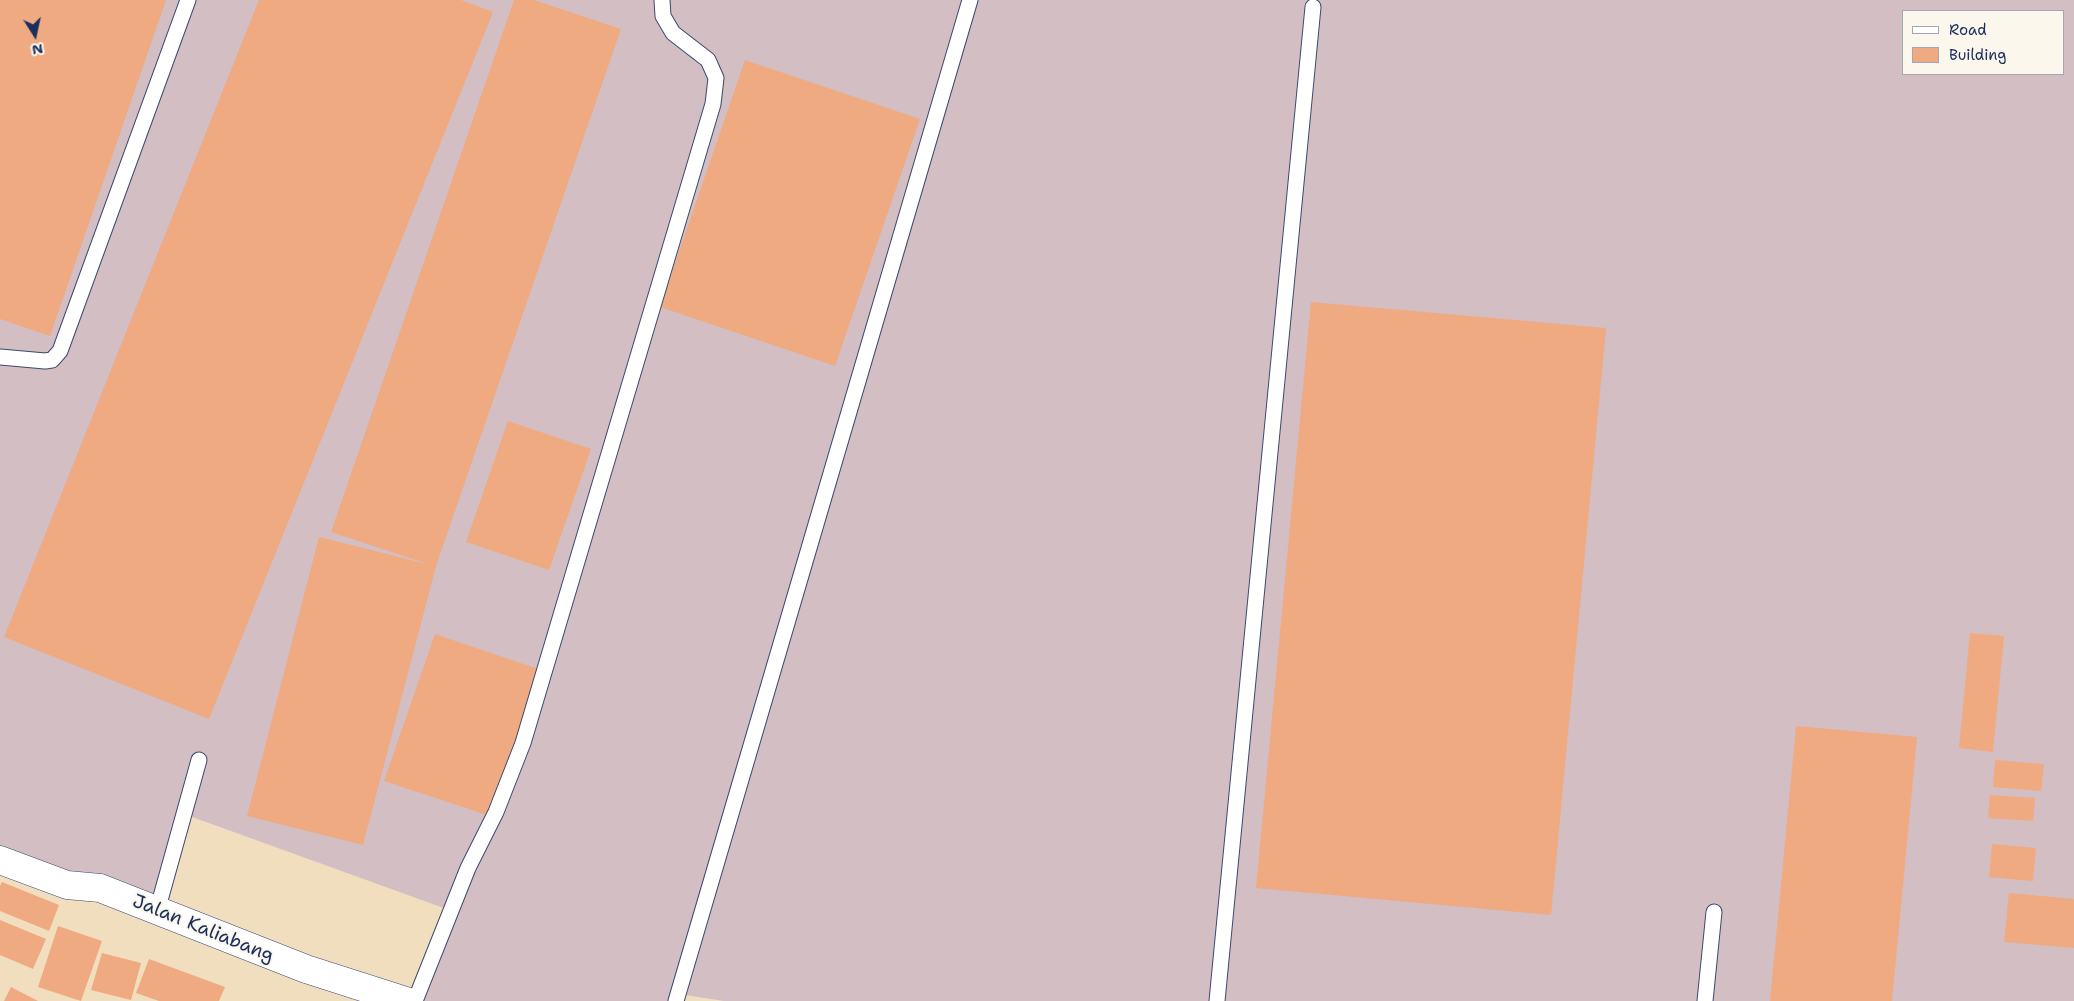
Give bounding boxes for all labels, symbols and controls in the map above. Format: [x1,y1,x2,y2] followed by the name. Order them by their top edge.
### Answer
[10,10,60,60] north arrow
[1902,10,2064,75] legend
[1949,20,1987,40] text: Road
[31,40,45,60] text: N
[1949,45,2006,65] text: Building
[129,890,277,968] street label: Jalan Kaliabang

